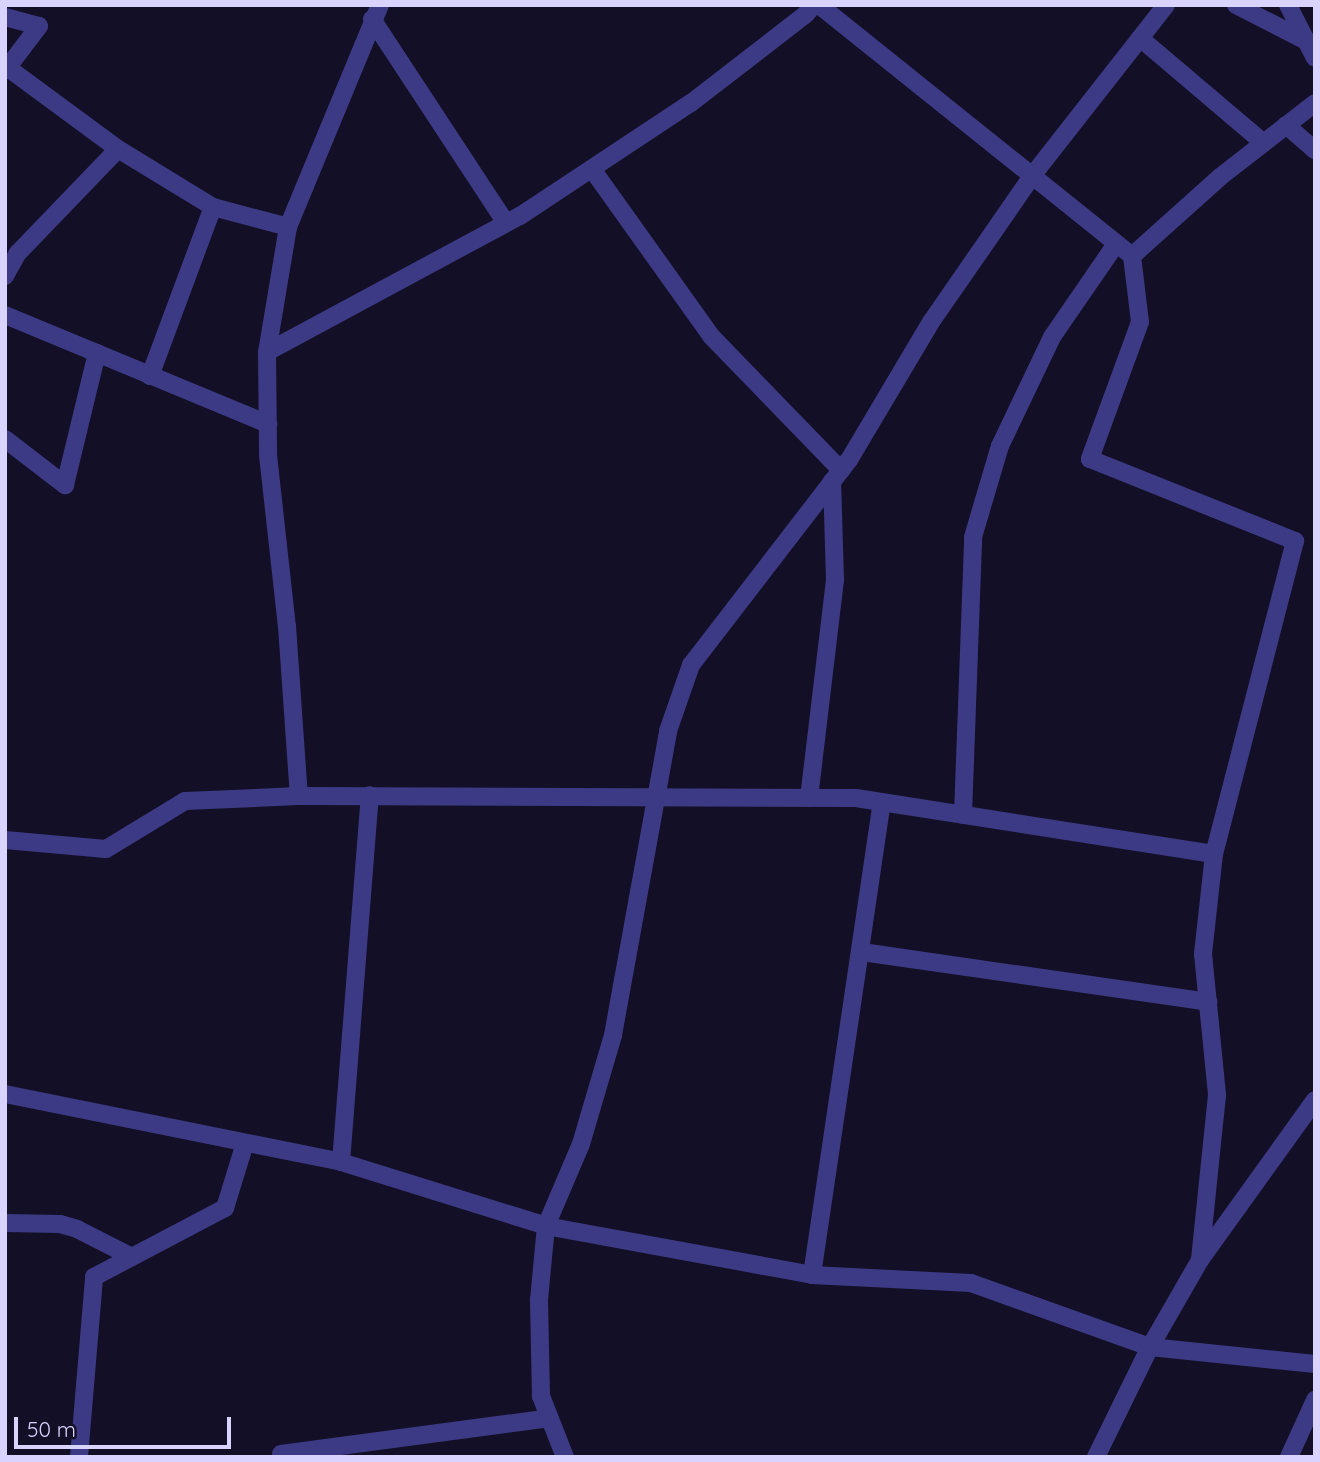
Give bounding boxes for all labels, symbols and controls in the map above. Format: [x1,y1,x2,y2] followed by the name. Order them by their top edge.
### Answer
[18,1402,234,1446] scale bar
[27,1416,76,1442] text: 50 m

